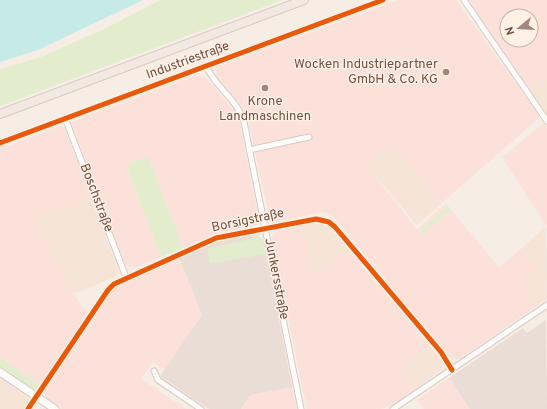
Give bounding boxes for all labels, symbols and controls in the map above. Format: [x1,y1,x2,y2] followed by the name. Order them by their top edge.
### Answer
[499,8,539,48] north arrow
[503,25,518,37] text: N
[144,39,232,83] street label: Industriestraße
[294,57,438,88] place label: Wocken Industriepartner GmbH & Co. KG
[441,67,451,77] marker: Wocken Industriepartner GmbH & Co. KG
[260,83,270,93] marker: Krone Landmaschinen
[219,94,311,125] place label: Krone Landmaschinen
[76,162,116,234] street label: Boschstraße
[210,206,286,236] street label: Borsigstraße
[260,237,292,321] street label: Junkersstraße

